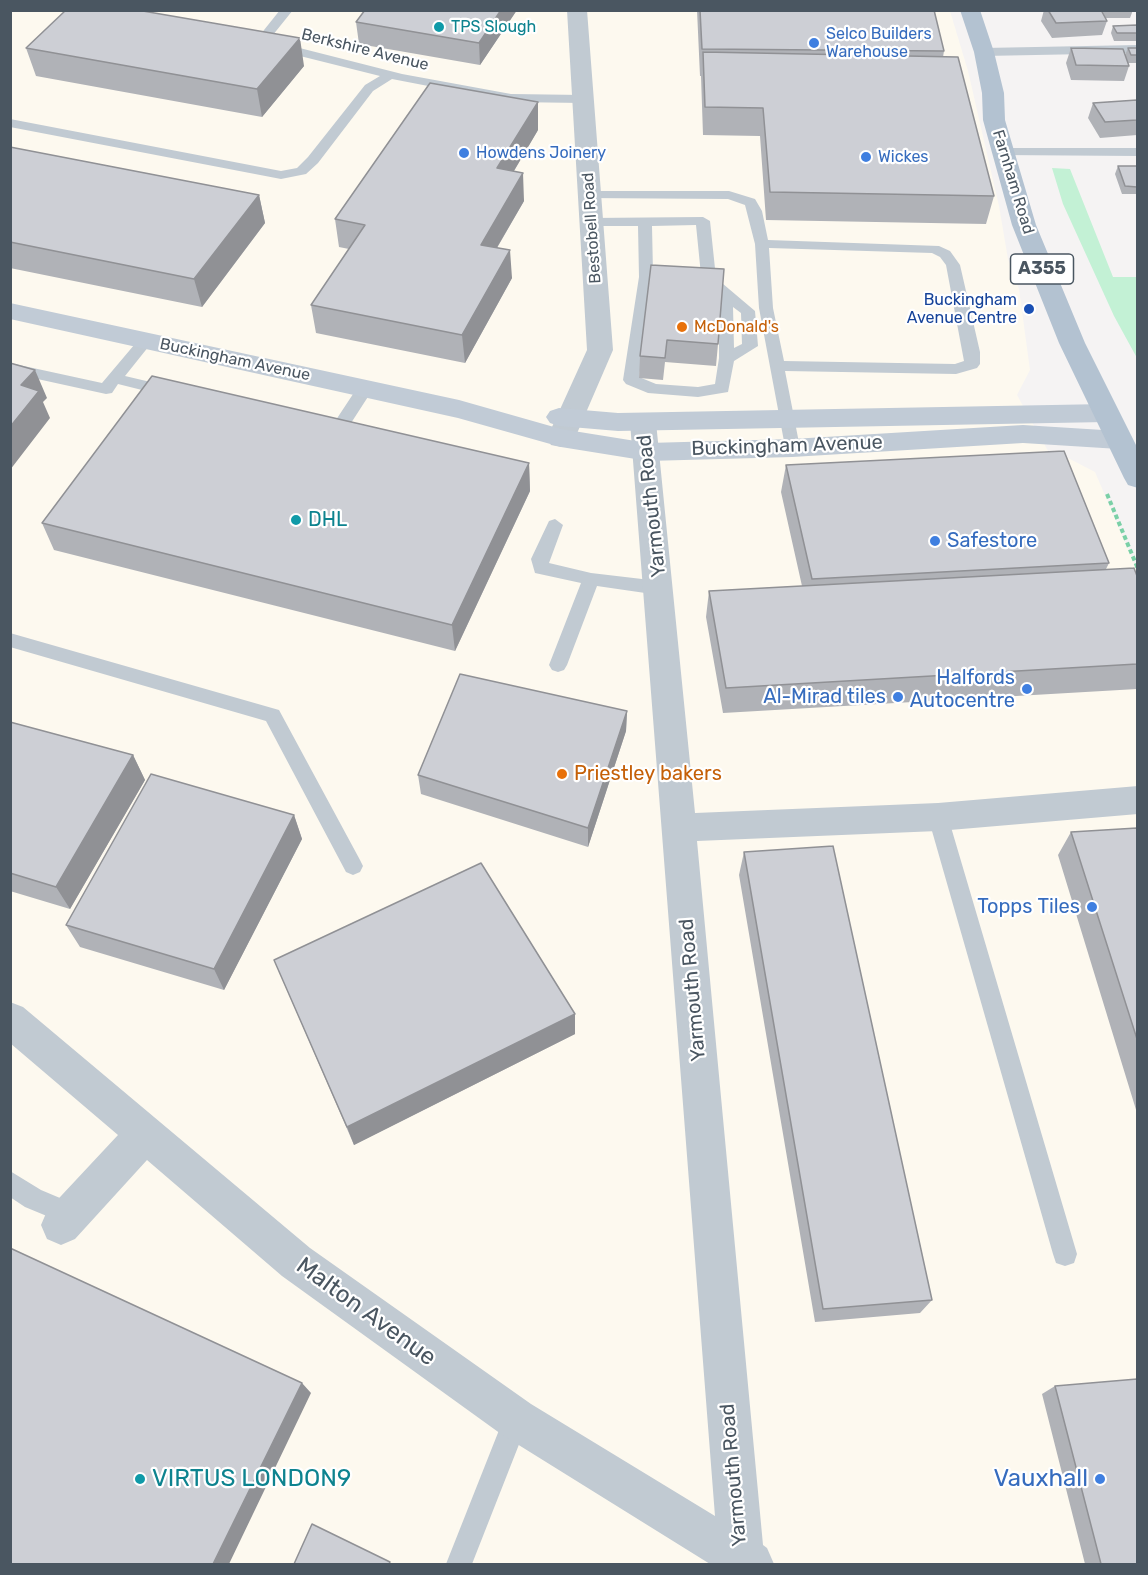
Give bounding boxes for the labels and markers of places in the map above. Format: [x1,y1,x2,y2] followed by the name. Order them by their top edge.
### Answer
[451,17,536,37] place label: TPS Slough
[432,20,446,34] marker: TPS Slough
[826,24,932,62] place label: Selco Builders Warehouse
[807,36,821,50] marker: Selco Builders Warehouse
[476,143,606,163] place label: Howdens Joinery
[457,146,471,160] marker: Howdens Joinery
[878,147,929,167] place label: Wickes
[859,150,873,164] marker: Wickes
[907,290,1017,328] place label: Buckingham Avenue Centre
[1022,302,1036,316] marker: Buckingham Avenue Centre
[694,317,779,337] place label: McDonald's
[675,320,689,334] marker: McDonald's
[308,508,347,532] place label: DHL
[289,513,303,527] marker: DHL
[947,529,1037,553] place label: Safestore
[928,534,942,548] marker: Safestore
[910,666,1015,713] place label: Halfords Autocentre
[1020,682,1034,696] marker: Halfords Autocentre
[763,685,886,709] place label: Al-Mirad tiles
[891,690,905,704] marker: Al-Mirad tiles
[574,762,722,786] place label: Priestley bakers
[555,767,569,781] marker: Priestley bakers
[977,895,1080,919] place label: Topps Tiles
[1085,900,1099,914] marker: Topps Tiles
[152,1465,351,1493] place label: VIRTUS LONDON9
[993,1465,1088,1493] place label: Vauxhall
[133,1472,147,1486] marker: VIRTUS LONDON9
[1093,1472,1107,1486] marker: Vauxhall

